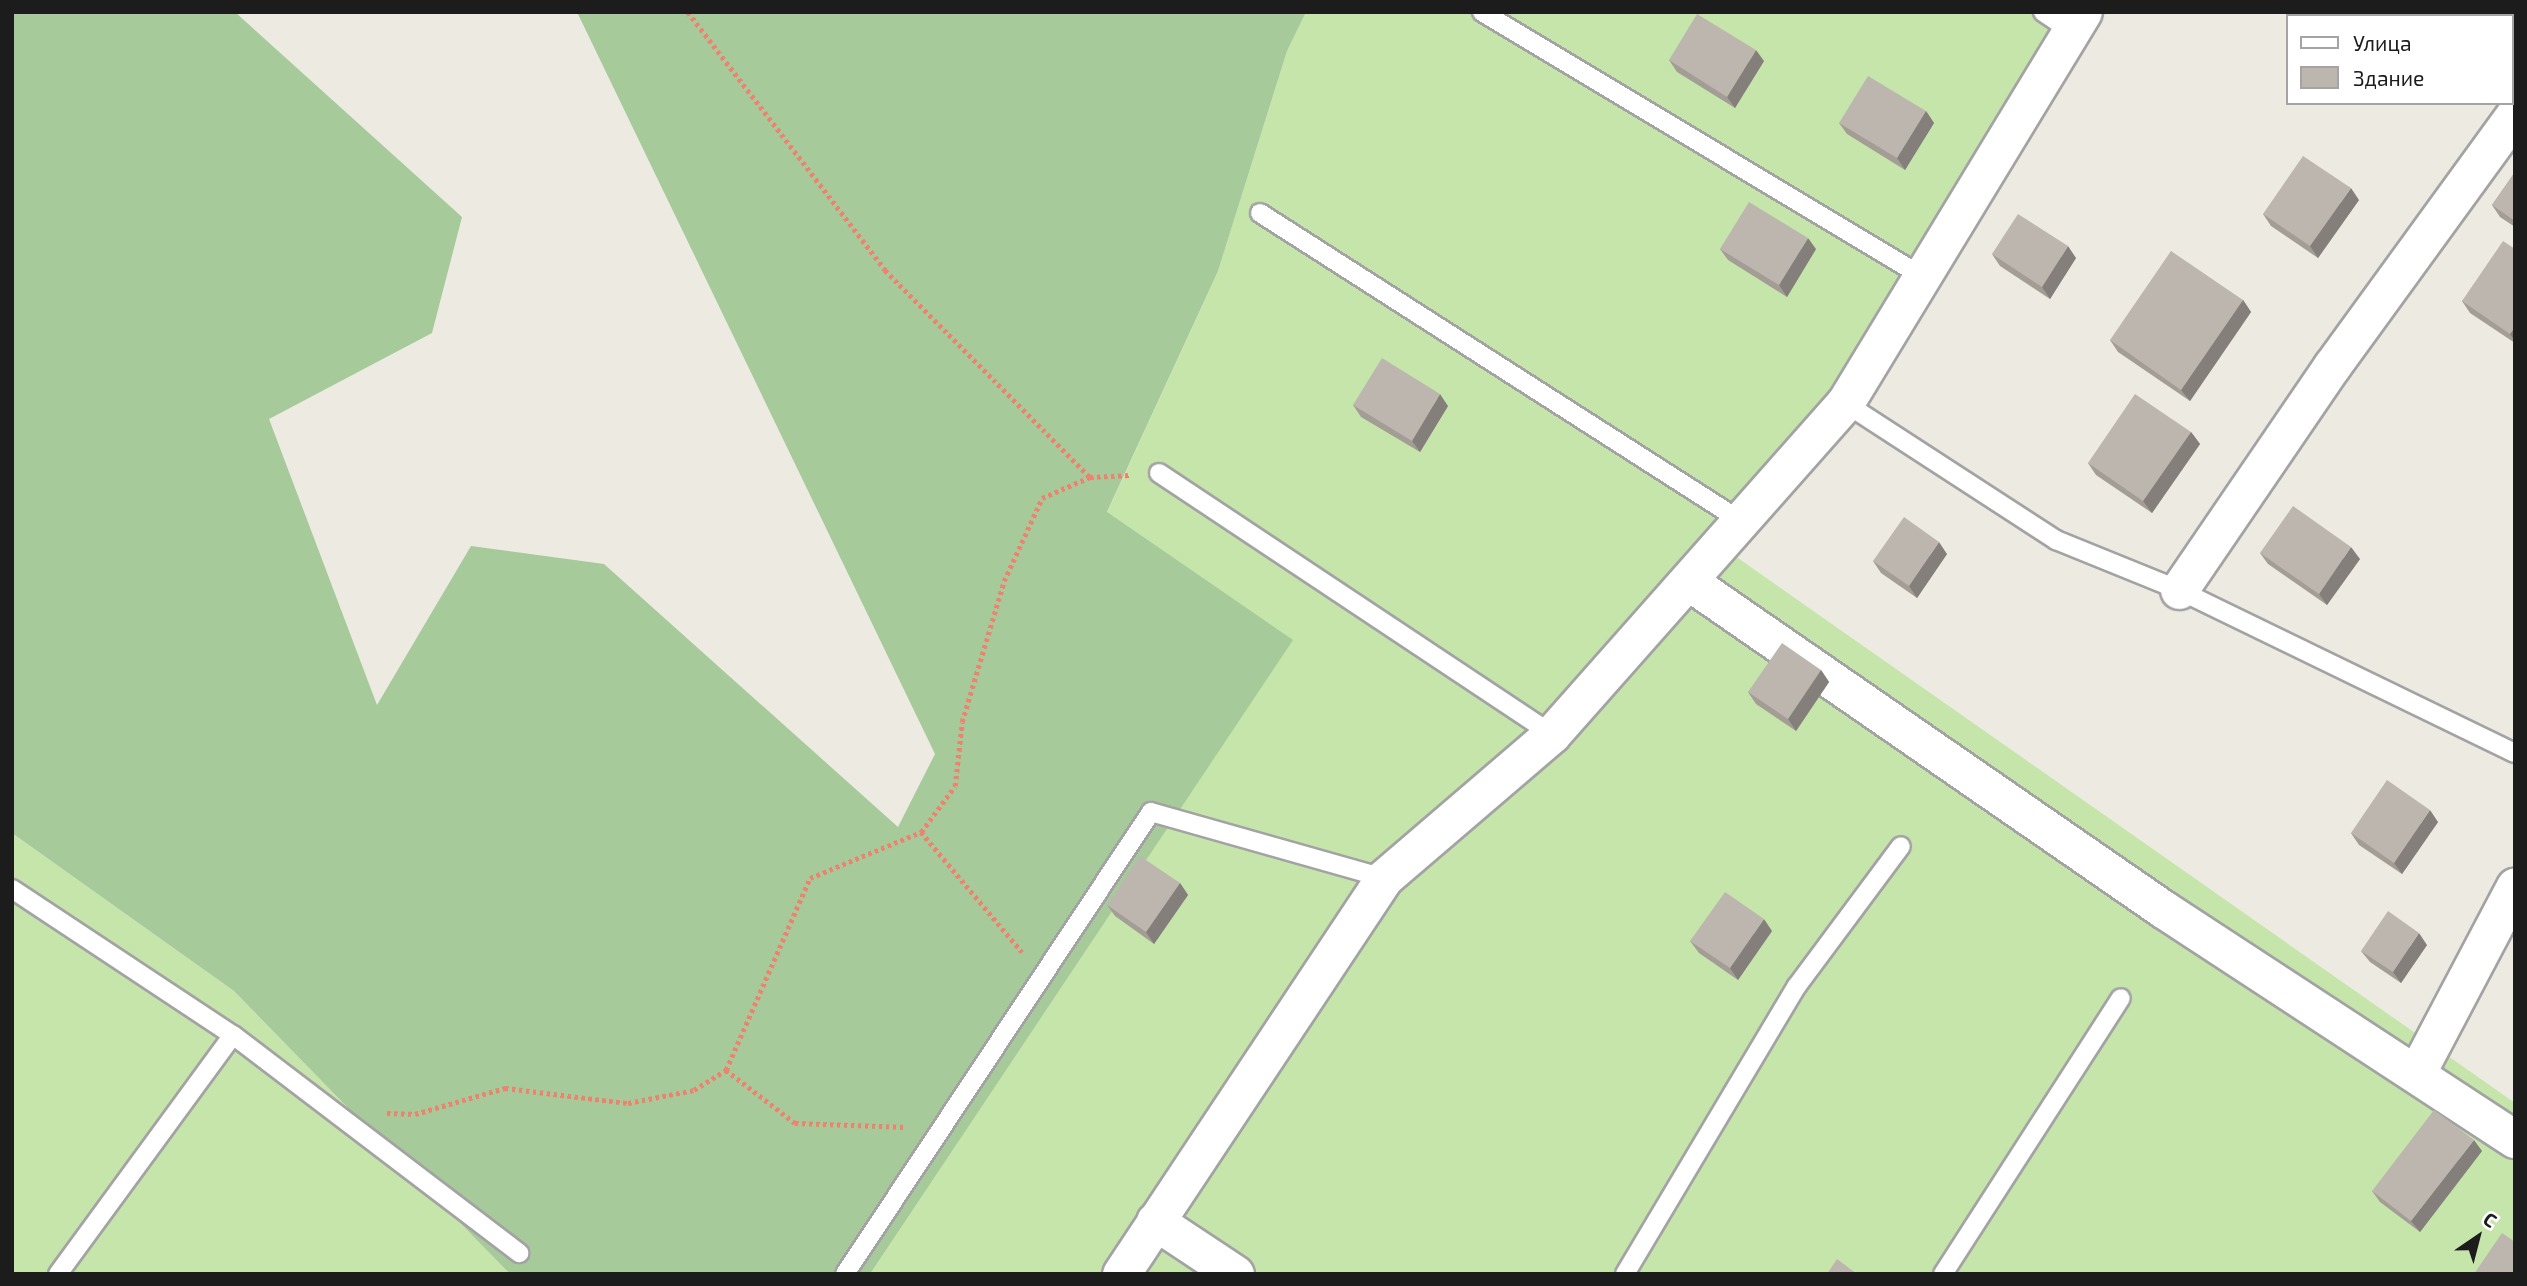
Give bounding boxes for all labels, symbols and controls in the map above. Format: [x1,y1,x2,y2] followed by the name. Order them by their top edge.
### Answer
[2286,14,2513,105] legend
[2353,30,2412,55] text: Улица
[2353,65,2424,90] text: Здание
[2443,1202,2513,1272] north arrow
[2479,1207,2502,1232] text: С

